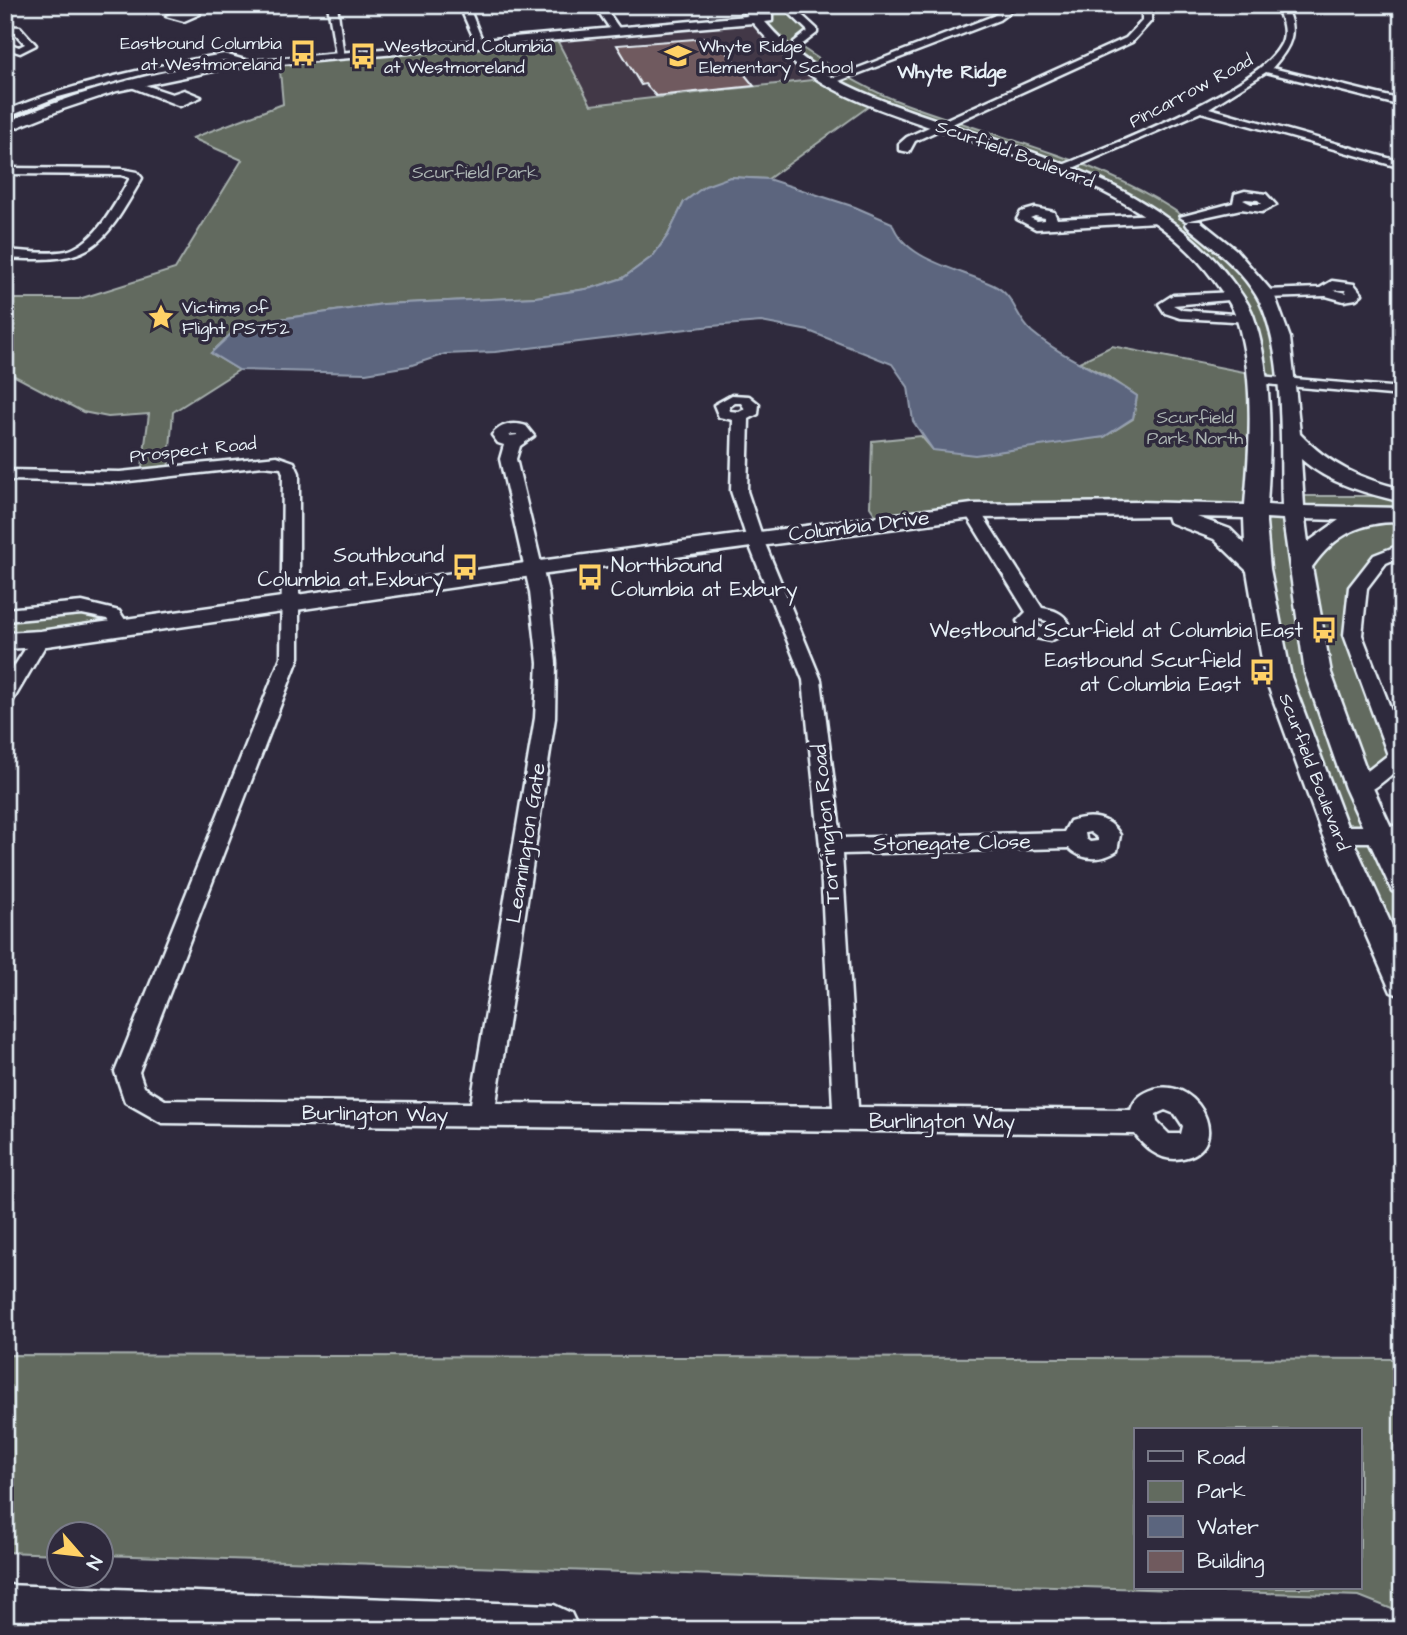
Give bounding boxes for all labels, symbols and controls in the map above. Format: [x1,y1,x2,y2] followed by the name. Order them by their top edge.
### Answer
[120,31,282,77] place label: Eastbound Columbia at Westmoreland
[384,34,553,80] place label: Westbound Columbia at Westmoreland
[699,34,854,81] place label: Whyte Ridge Elementary School
[288,38,318,68] bus stop icon: Eastbound Columbia at Westmoreland
[348,41,378,71] bus stop icon: Westbound Columbia at Westmoreland
[663,41,693,71] school or university icon: Whyte Ridge Elementary School
[1125,48,1257,134] street label: Pincarrow Road
[896,59,1007,87] district label: Whyte Ridge
[932,114,1098,194] street label: Scurfield Boulevard
[412,160,538,185] park label: Scurfield Park
[182,295,291,342] place label: Victims of Flight PS752
[146,302,176,332] place icon: Victims of Flight PS752
[1147,405,1243,451] park label: Scurfield Park North
[128,431,258,469] street label: Prospect Road
[787,503,931,549] street label: Columbia Drive
[257,541,444,596] place label: Southbound Columbia at Exbury
[611,551,798,606] place label: Northbound Columbia at Exbury
[450,552,480,582] bus stop icon: Southbound Columbia at Exbury
[575,562,605,592] bus stop icon: Northbound Columbia at Exbury
[1309,615,1339,645] bus stop icon: Westbound Scurfield at Columbia East
[930,616,1304,645] place label: Westbound Scurfield at Columbia East
[1045,646,1242,699] place label: Eastbound Scurfield at Columbia East
[1247,657,1277,687] bus stop icon: Eastbound Scurfield at Columbia East
[1272,690,1356,854] street label: Scurfield Boulevard
[805,743,849,905] street label: Torrington Road
[499,761,555,925] street label: Leamington Gate
[873,827,1031,861] street label: Stonegate Close
[302,1098,449,1132] street label: Burlington Way
[869,1107,1016,1138] street label: Burlington Way
[1134,1428,1362,1590] legend
[1197,1443,1245,1472] text: Road
[1197,1477,1246,1506] text: Park
[1197,1513,1259,1542] text: Water
[46,1520,116,1590] north arrow
[1197,1547,1265,1578] text: Building
[79,1551,108,1574] text: N

